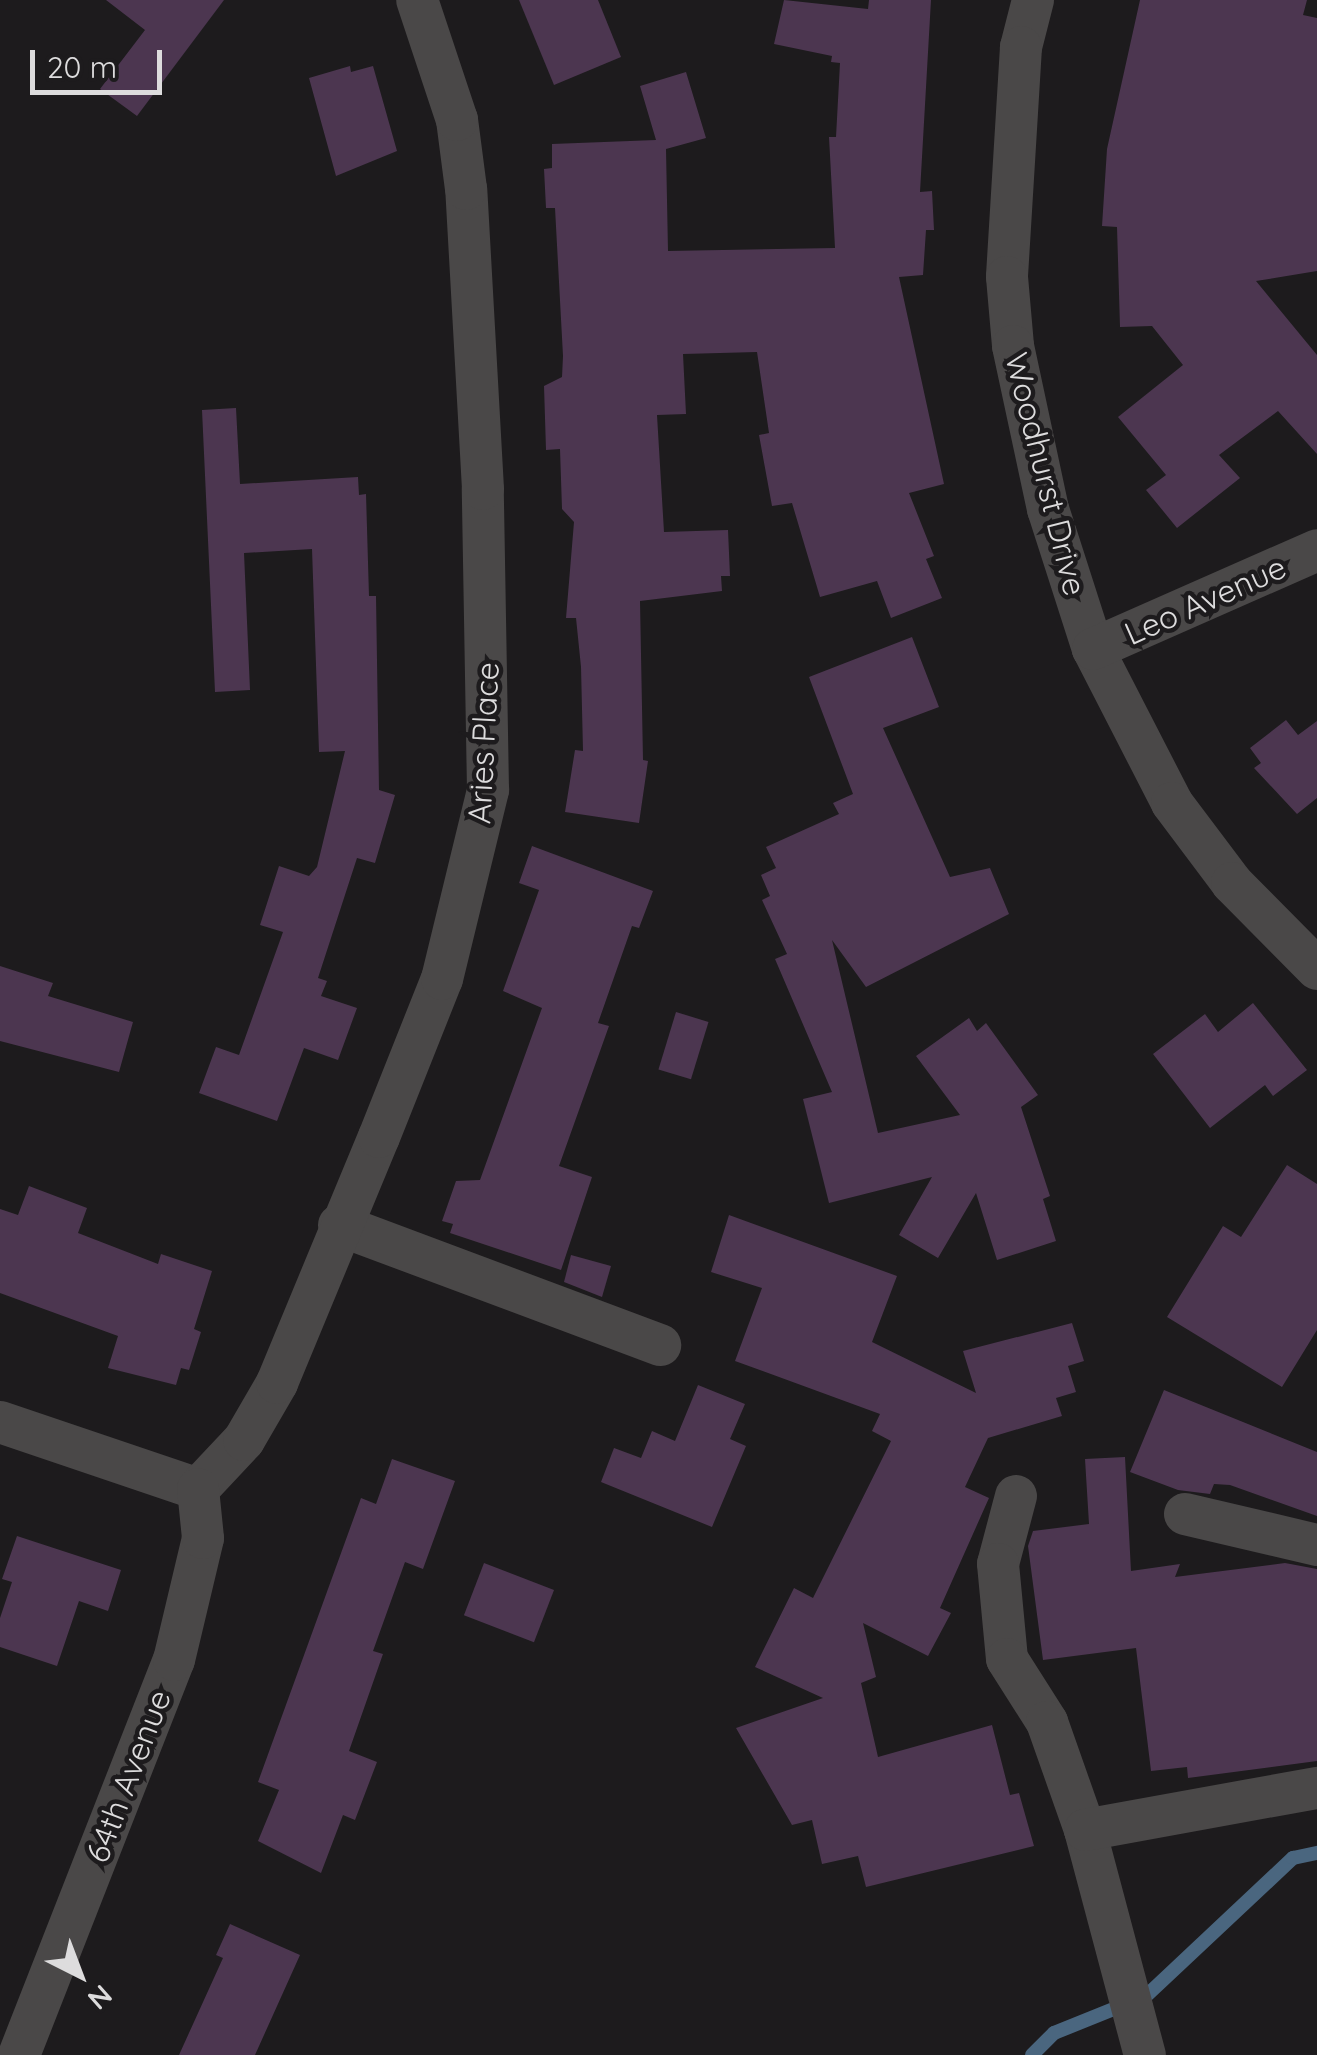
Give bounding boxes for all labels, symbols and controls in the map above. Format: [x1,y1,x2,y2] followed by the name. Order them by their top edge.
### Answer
[35,30,168,92] scale bar
[47,48,117,86] text: 20 m
[997,349,1095,599] street label: Woodhurst Drive
[1118,547,1292,653] street label: Leo Avenue
[460,661,506,825] street label: Aries Place
[78,1684,178,1868] street label: 64th Avenue
[30,1925,130,2025] north arrow
[81,1978,120,2018] text: N

